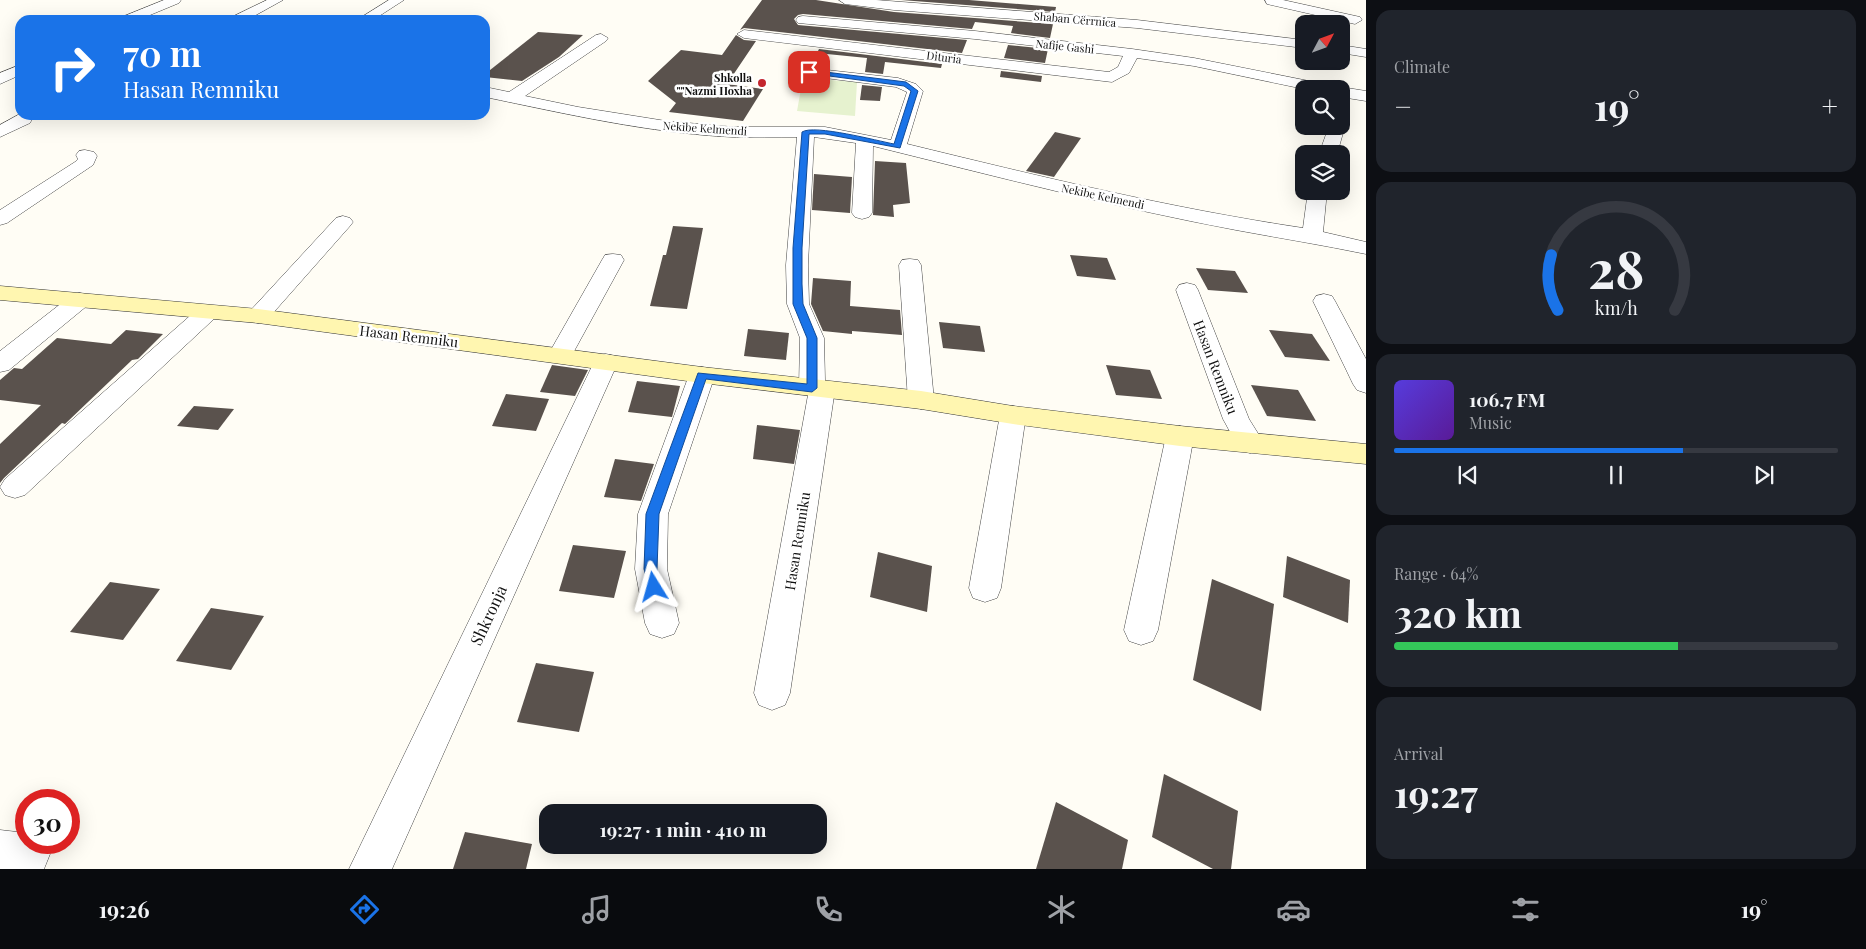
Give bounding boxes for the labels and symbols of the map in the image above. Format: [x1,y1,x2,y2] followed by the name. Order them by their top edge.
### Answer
[1033,8,1117,30] street label: Shaban Cërrnica
[1295,15,1350,70] north arrow
[1035,35,1095,57] street label: Nafije Gashi
[926,47,963,67] street label: Dituria
[788,51,830,93] pin
[676,70,752,98] place label: Shkolla ""Nazmi Hoxha
[756,77,768,89] marker: Shkolla ""Nazmi Hoxha
[662,118,748,138] street label: Nekibe Kelmendi
[1060,180,1146,212] street label: Nekibe Kelmendi
[1189,317,1243,417] street label: Hasan Remniku
[358,321,460,351] street label: Hasan Remniku
[780,490,814,592] street label: Hasan Remniku
[627,560,679,612] position arrow
[465,581,511,649] street label: Shkronja
[15,789,80,854] speed limit sign: 30

